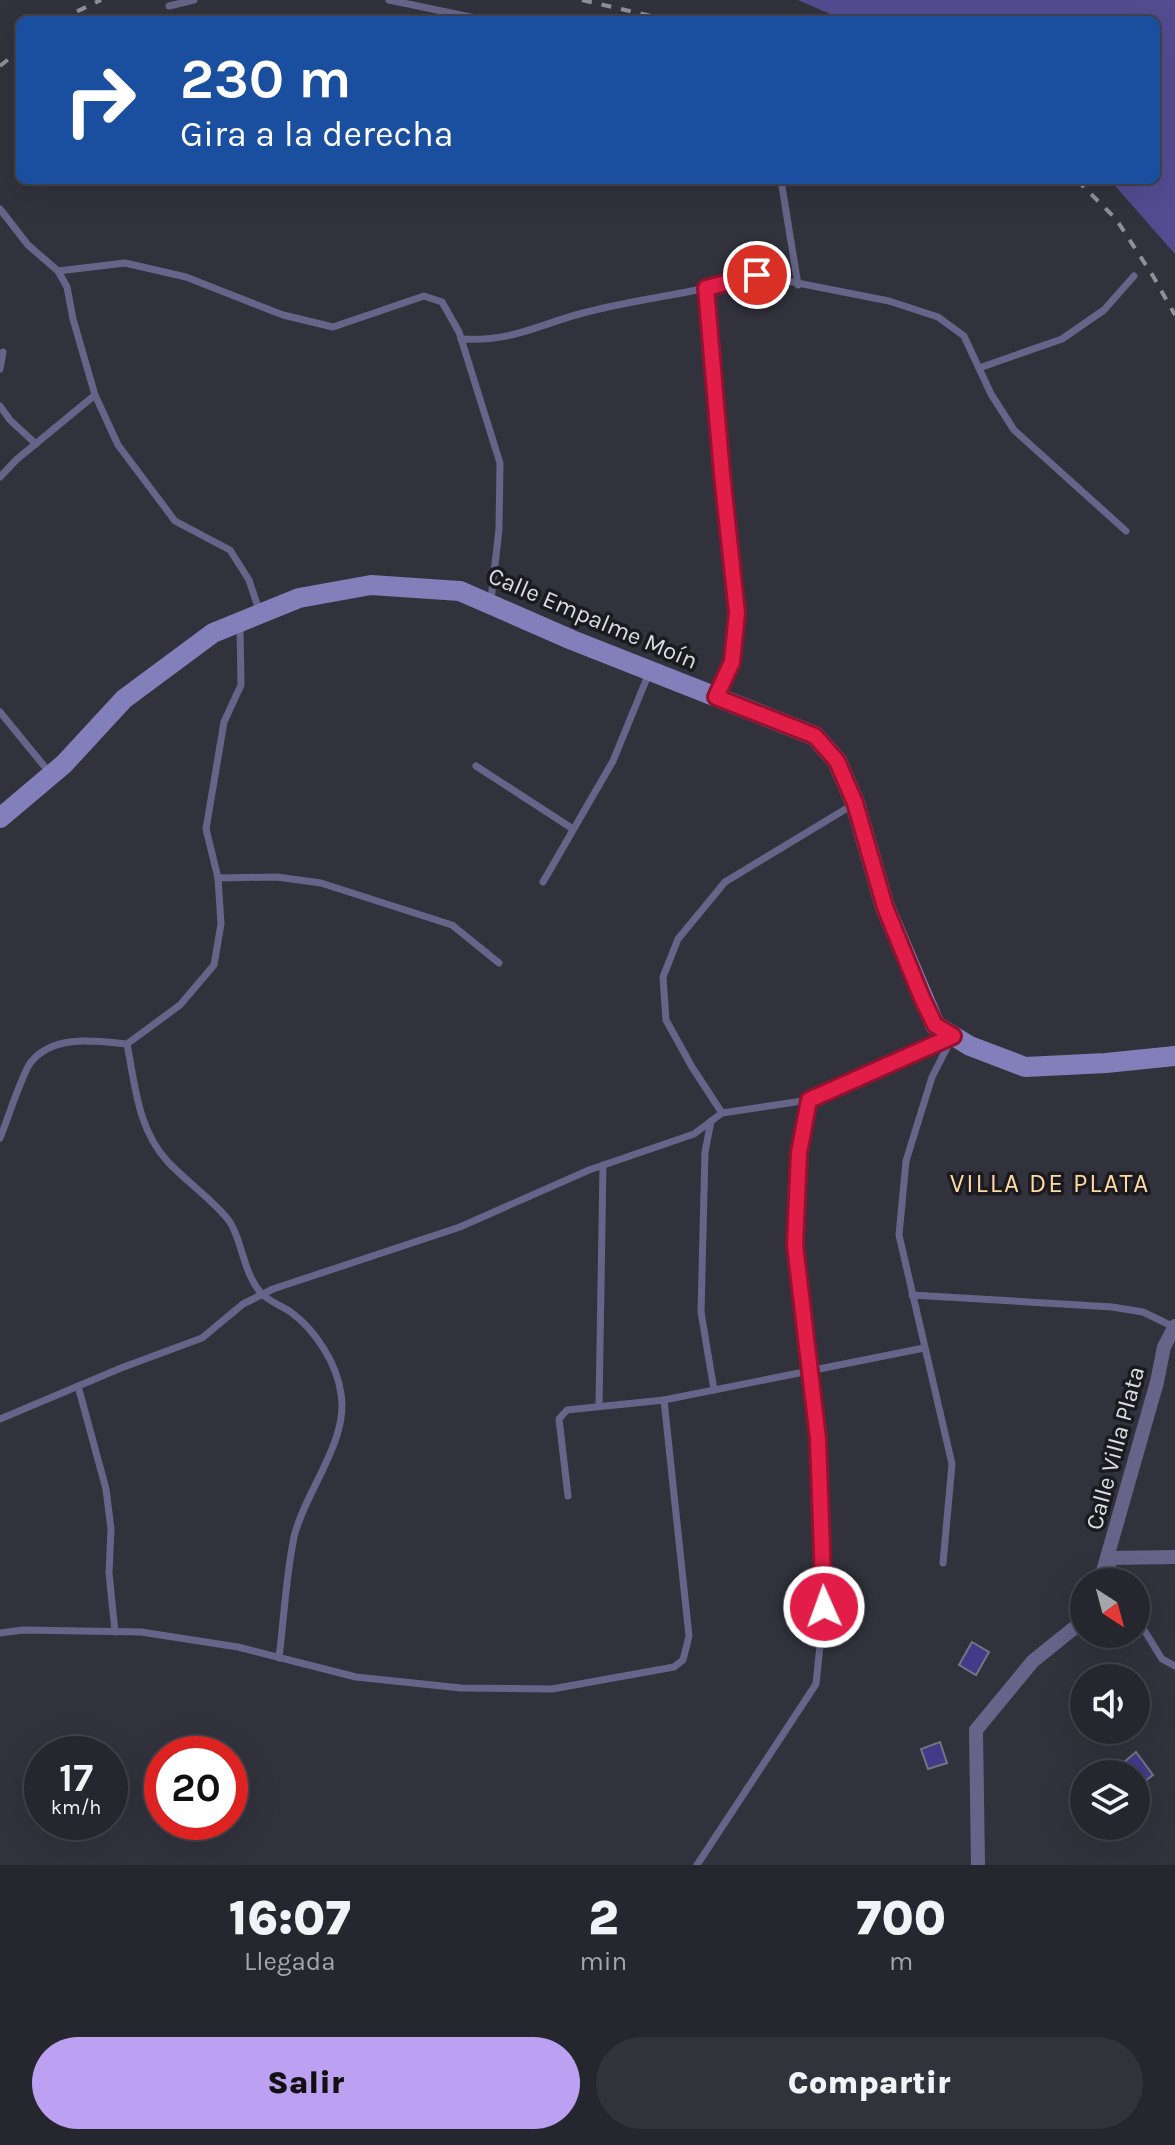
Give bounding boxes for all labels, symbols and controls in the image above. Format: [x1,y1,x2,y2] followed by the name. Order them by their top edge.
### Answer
[180,46,351,111] text: 230 m
[48,48,152,152] icon: right
[180,113,454,155] text: Gira a la derecha
[723,241,791,309] pin
[735,253,779,297] icon: arrive
[484,561,702,675] street label: Calle Empalme Moín
[950,1168,1150,1199] district label: VILLA DE PLATA
[1080,1363,1150,1533] street label: Calle Villa Plata
[782,1565,866,1649] position arrow
[1070,1568,1150,1648] north arrow
[1070,1568,1150,1840] map controls
[1070,1664,1150,1744] button: sound
[144,1736,248,1840] speed limit sign: 20
[59,1754,93,1801] text: 17
[1070,1760,1150,1840] button: layers
[51,1796,101,1819] text: km/h
[229,1890,351,1946] text: 16:07
[588,1890,619,1946] text: 2
[856,1890,946,1946] text: 700
[244,1946,336,1977] text: Llegada
[580,1946,627,1977] text: min
[889,1946,913,1977] text: m
[32,2037,580,2129] button: Salir
[596,2037,1143,2129] button: Compartir

